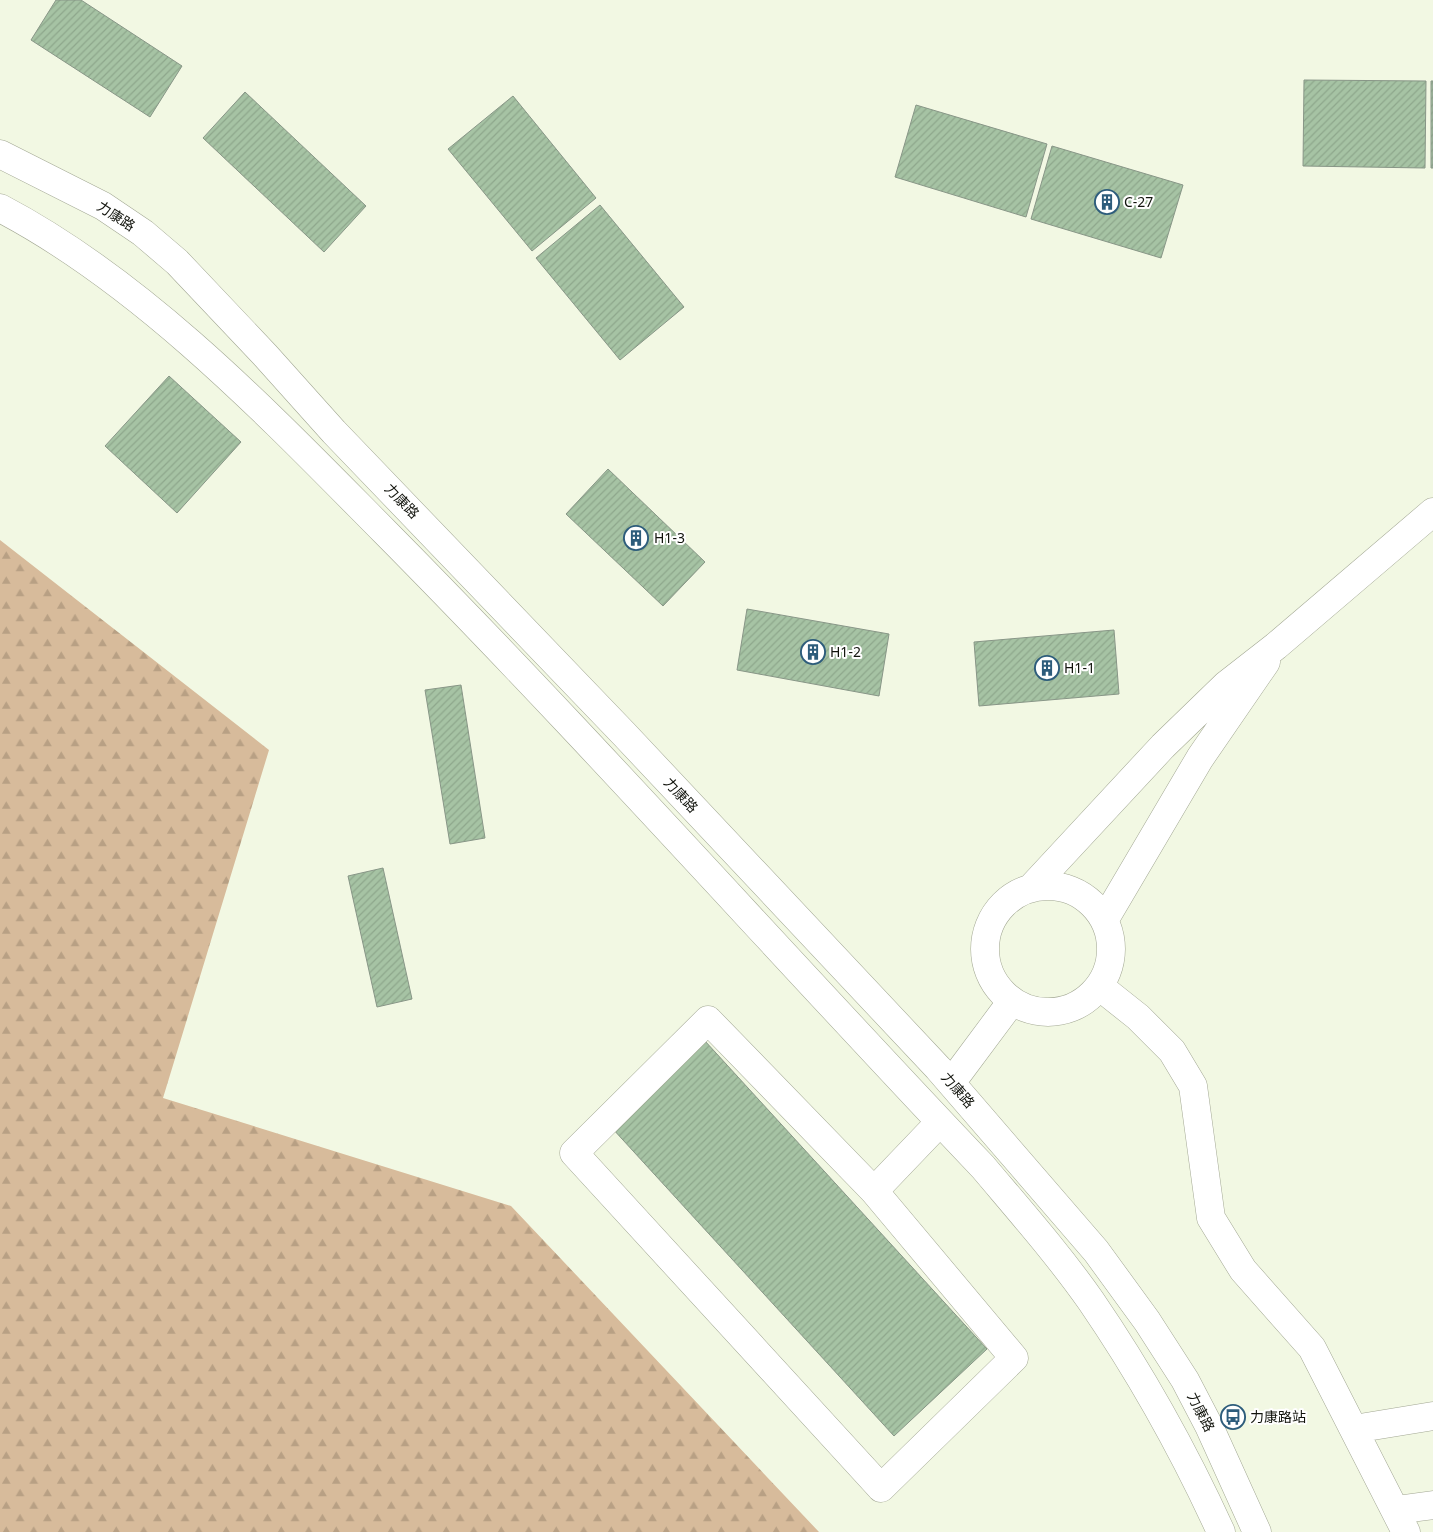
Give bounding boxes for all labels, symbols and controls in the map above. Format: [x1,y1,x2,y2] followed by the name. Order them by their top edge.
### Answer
[1094,189,1120,215] building icon: C-27
[1124,192,1153,211] place label: C-27
[93,196,139,235] street label: 力康路
[381,479,424,522] street label: 力康路
[623,525,649,551] building icon: H1-3
[654,528,685,547] place label: H1-3
[800,639,826,665] building icon: H1-2
[830,642,861,661] place label: H1-2
[1034,655,1060,681] building icon: H1-1
[1064,658,1095,677] place label: H1-1
[660,773,703,816] street label: 力康路
[937,1068,979,1112] street label: 力康路
[1183,1389,1219,1435] street label: 力康路
[1220,1404,1246,1430] bus stop icon: 力康路站
[1250,1407,1306,1426] place label: 力康路站

